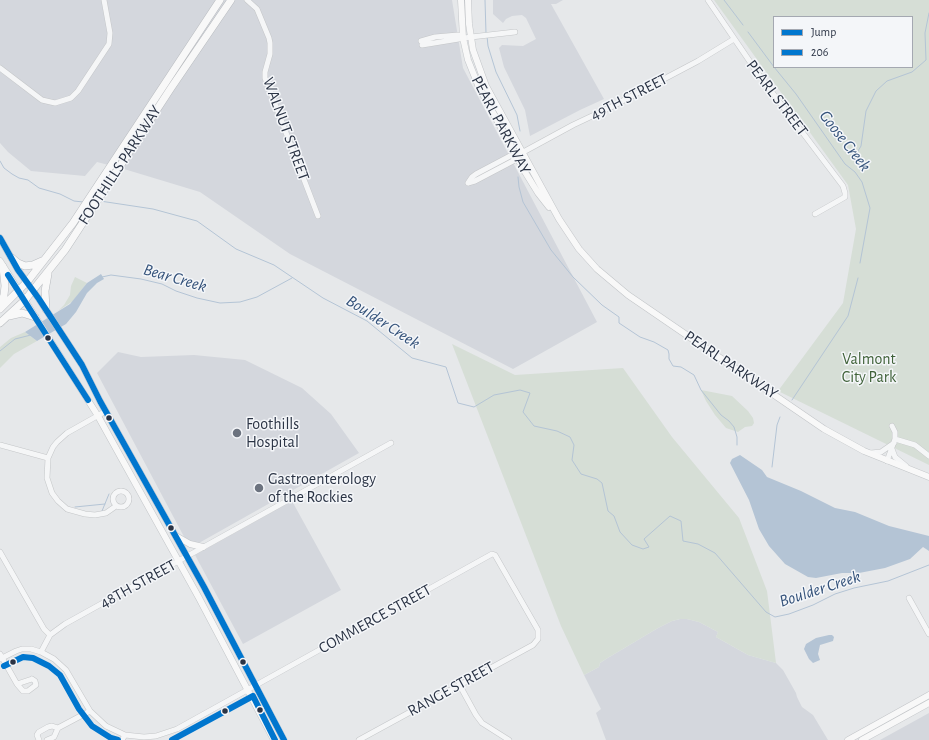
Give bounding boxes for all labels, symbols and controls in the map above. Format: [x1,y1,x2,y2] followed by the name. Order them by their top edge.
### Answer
[773,16,913,68] legend
[811,26,836,38] text: Jump
[811,46,828,58] text: 206
[742,56,812,140] street label: PEARL STREET
[587,69,671,125] street label: 49TH STREET
[467,72,535,178] street label: PEARL PARKWAY
[258,75,314,183] street label: WALNUT STREET
[74,102,166,228] street label: FOOTHILLS PARKWAY
[815,106,875,176] water label: Goose Creek
[141,259,209,297] water label: Bear Creek
[342,291,424,353] water label: Boulder Creek
[681,327,781,403] street label: PEARL PARKWAY
[43,333,53,343] unlabelled marker
[842,349,896,387] park label: Valmont City Park
[104,413,114,423] unlabelled marker
[246,414,299,452] place label: Foothills Hospital
[231,427,243,439] marker: Foothills Hospital
[268,469,376,507] place label: Gastroenterology of the Rockies
[253,482,265,494] marker: Gastroenterology of the Rockies
[166,523,176,533] unlabelled marker
[97,555,179,613] street label: 48TH STREET
[777,566,863,612] water label: Boulder Creek
[315,580,435,658] street label: COMMERCE STREET
[8,657,18,667] unlabelled marker
[238,657,248,667] unlabelled marker
[404,657,498,721] street label: RANGE STREET
[255,705,265,715] unlabelled marker
[220,706,230,716] unlabelled marker

